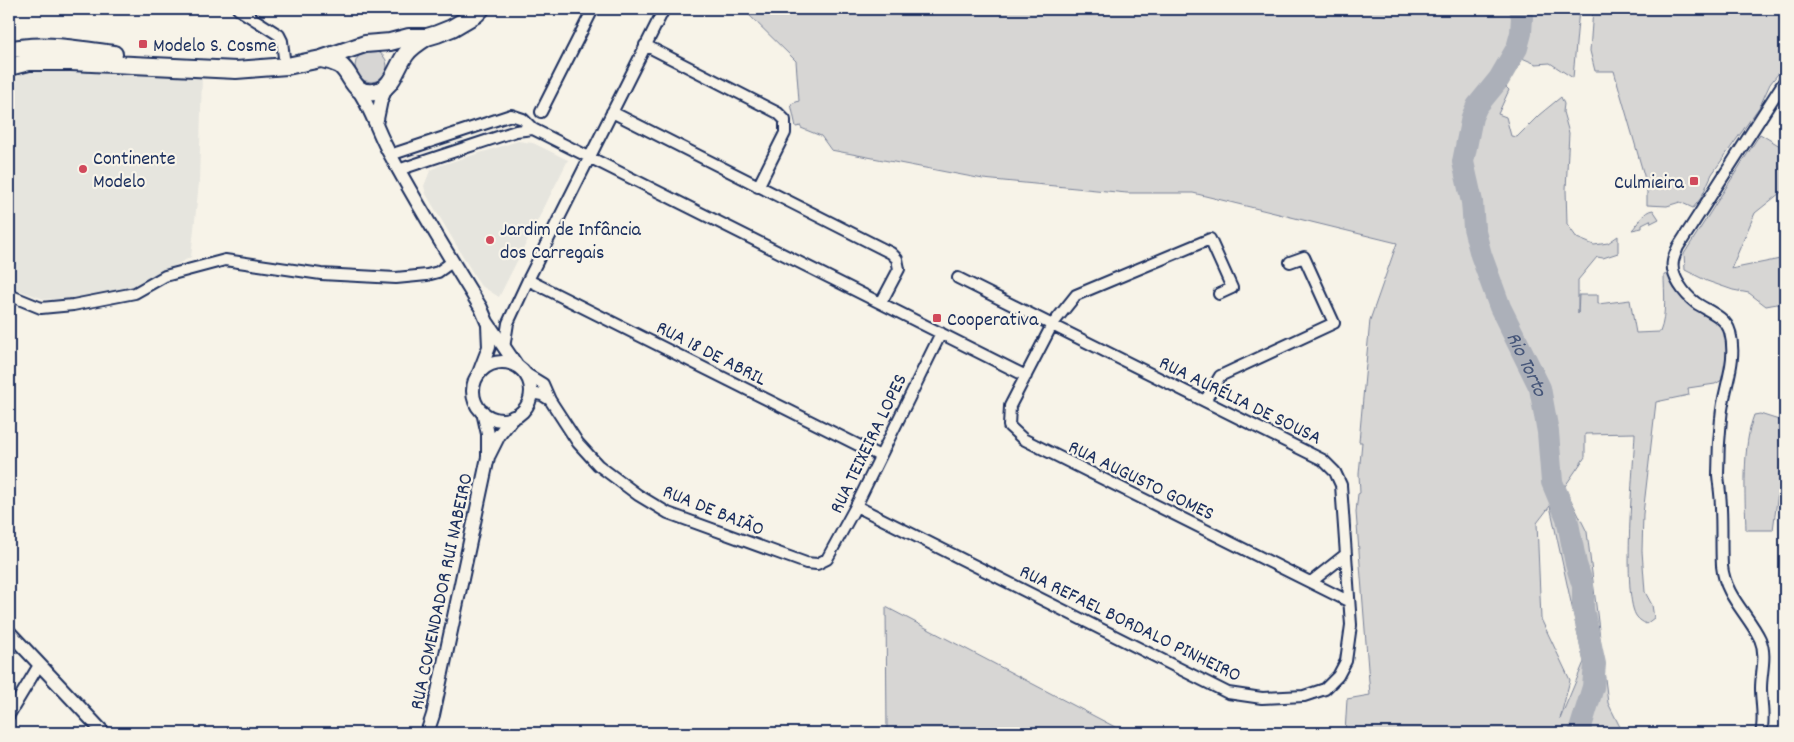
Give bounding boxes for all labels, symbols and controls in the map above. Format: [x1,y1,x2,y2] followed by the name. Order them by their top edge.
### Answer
[153,33,277,61] place label: Modelo S. Cosme
[137,38,149,50] marker: Modelo S. Cosme
[93,146,176,197] place label: Continente Modelo
[77,163,89,175] marker: Continente Modelo
[1614,170,1685,198] place label: Culmieira
[1688,175,1700,187] marker: Culmieira
[500,217,642,268] place label: Jardim de Infância dos Carregais
[484,234,496,246] marker: Jardim de Infância dos Carregais
[947,307,1039,335] place label: Cooperativa
[931,312,943,324] marker: Cooperativa
[651,315,771,394] street label: RUA 18 DE ABRIL
[1497,327,1553,400] water label: Rio Torto
[1154,350,1326,453] street label: RUA AURÉLIA DE SOUSA
[824,370,916,519] street label: RUA TEIXEIRA LOPES
[1063,434,1218,529] street label: RUA AUGUSTO GOMES
[404,471,482,713] street label: RUA COMENDADOR RUI NABEIRO
[658,479,768,545] street label: RUA DE BAIÃO
[1014,559,1245,691] street label: RUA REFAEL BORDALO PINHEIRO

